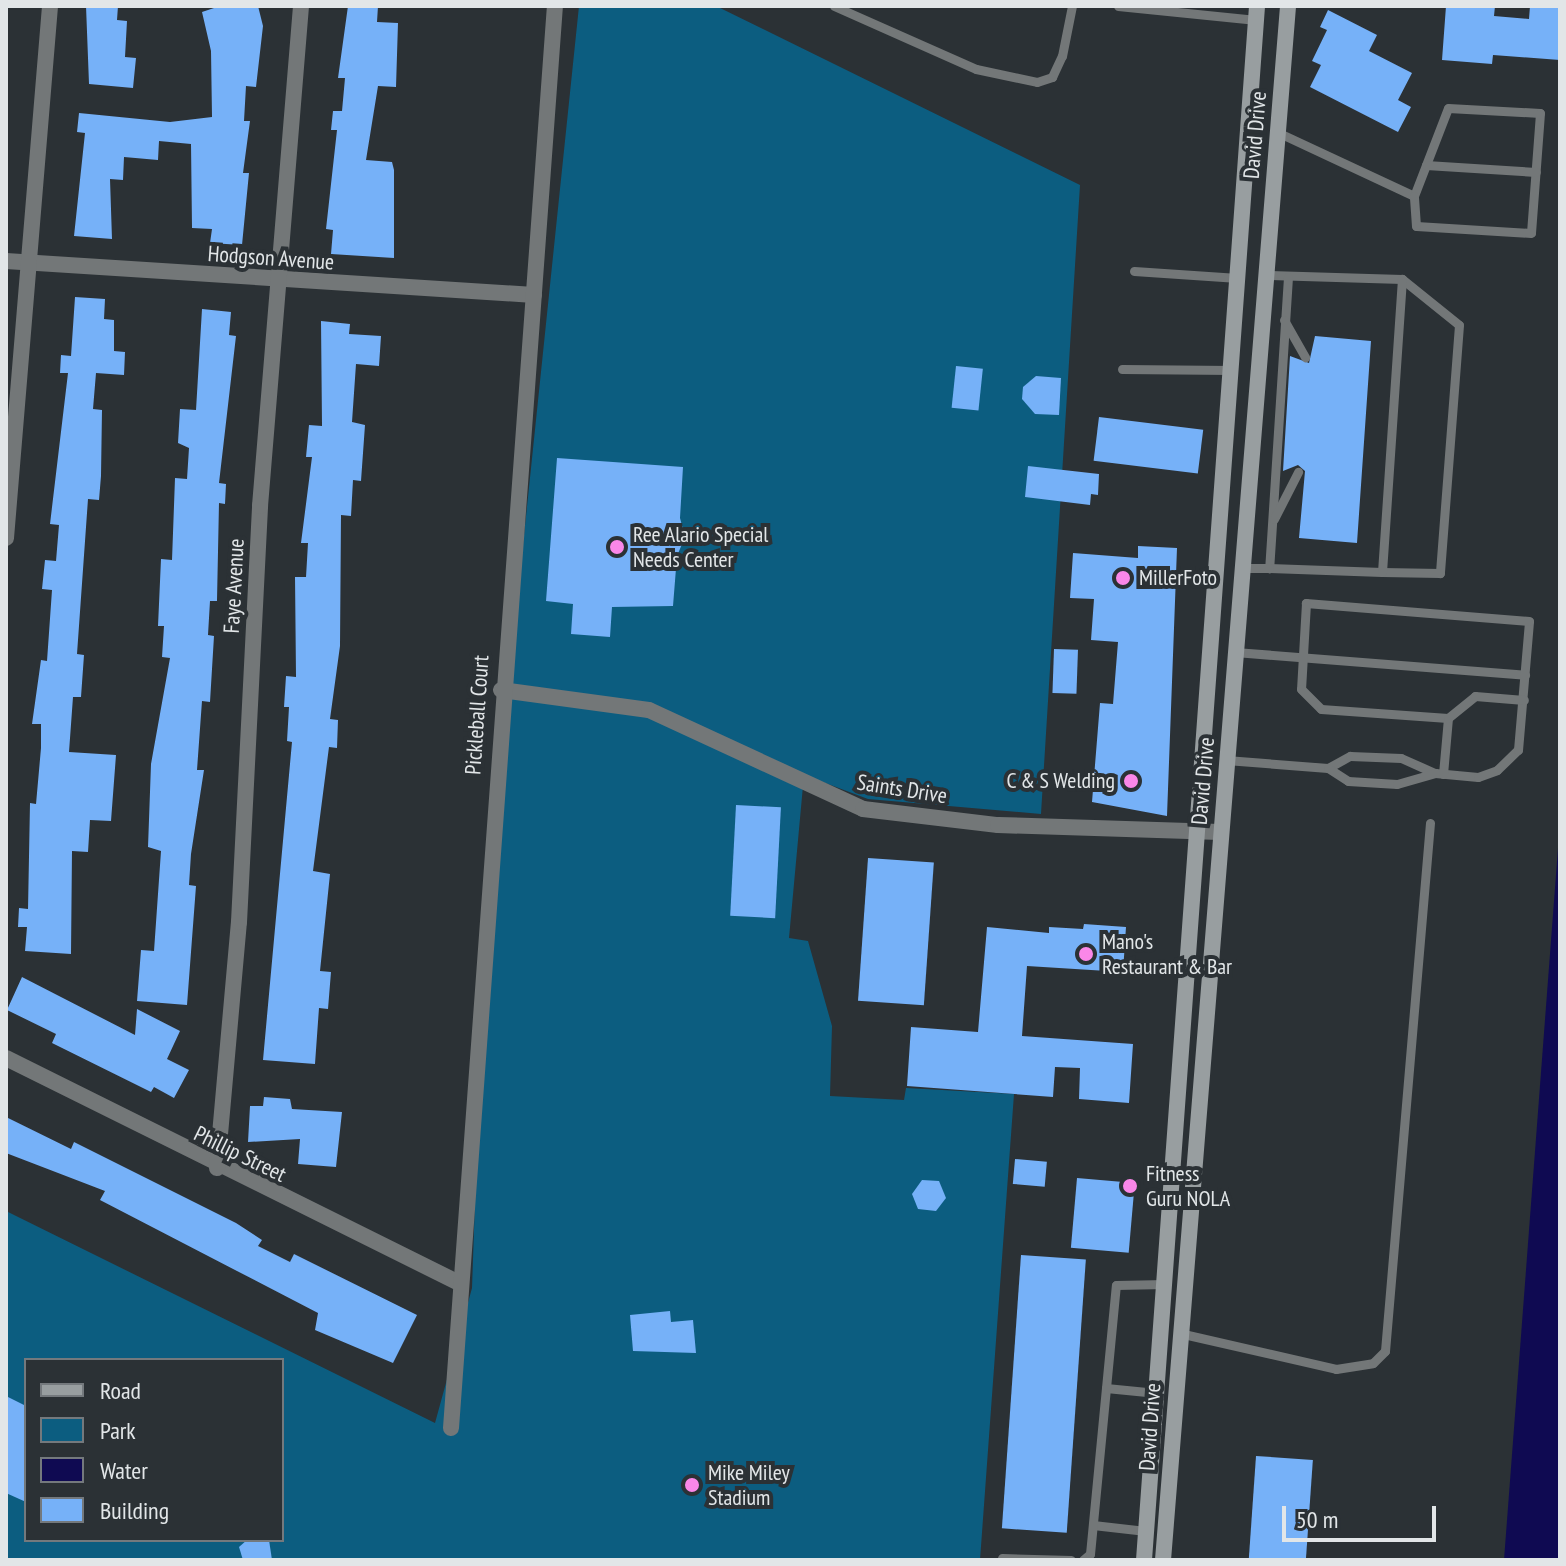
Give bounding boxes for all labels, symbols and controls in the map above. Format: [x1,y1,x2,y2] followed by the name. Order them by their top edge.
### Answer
[1238,90,1272,180] street label: David Drive
[207,240,335,276] street label: Hodgson Avenue
[633,521,769,572] place label: Ree Alario Special Needs Center
[218,538,250,634] street label: Faye Avenue
[608,538,626,556] marker: Ree Alario Special Needs Center
[1139,565,1217,591] place label: MillerFoto
[1114,569,1132,587] marker: MillerFoto
[460,654,494,776] street label: Pickleball Court
[1186,736,1220,826] street label: David Drive
[1005,768,1115,794] place label: C & S Welding
[855,769,949,809] street label: Saints Drive
[1122,772,1140,790] marker: C & S Welding
[1102,928,1232,980] place label: Mano's Restaurant & Bar
[1077,945,1095,963] marker: Mano's Restaurant & Bar
[190,1120,290,1188] street label: Phillip Street
[1146,1160,1230,1212] place label: Fitness Guru NOLA
[1121,1177,1139,1195] marker: Fitness Guru NOLA
[24,1358,284,1542] legend
[100,1375,141,1406] text: Road
[1134,1382,1166,1472] street label: David Drive
[100,1415,136,1446] text: Park
[100,1455,148,1486] text: Water
[708,1459,790,1510] place label: Mike Miley Stadium
[683,1476,701,1494] marker: Mike Miley Stadium
[1286,1490,1440,1540] scale bar
[100,1495,169,1526] text: Building
[1296,1504,1338,1535] text: 50 m

